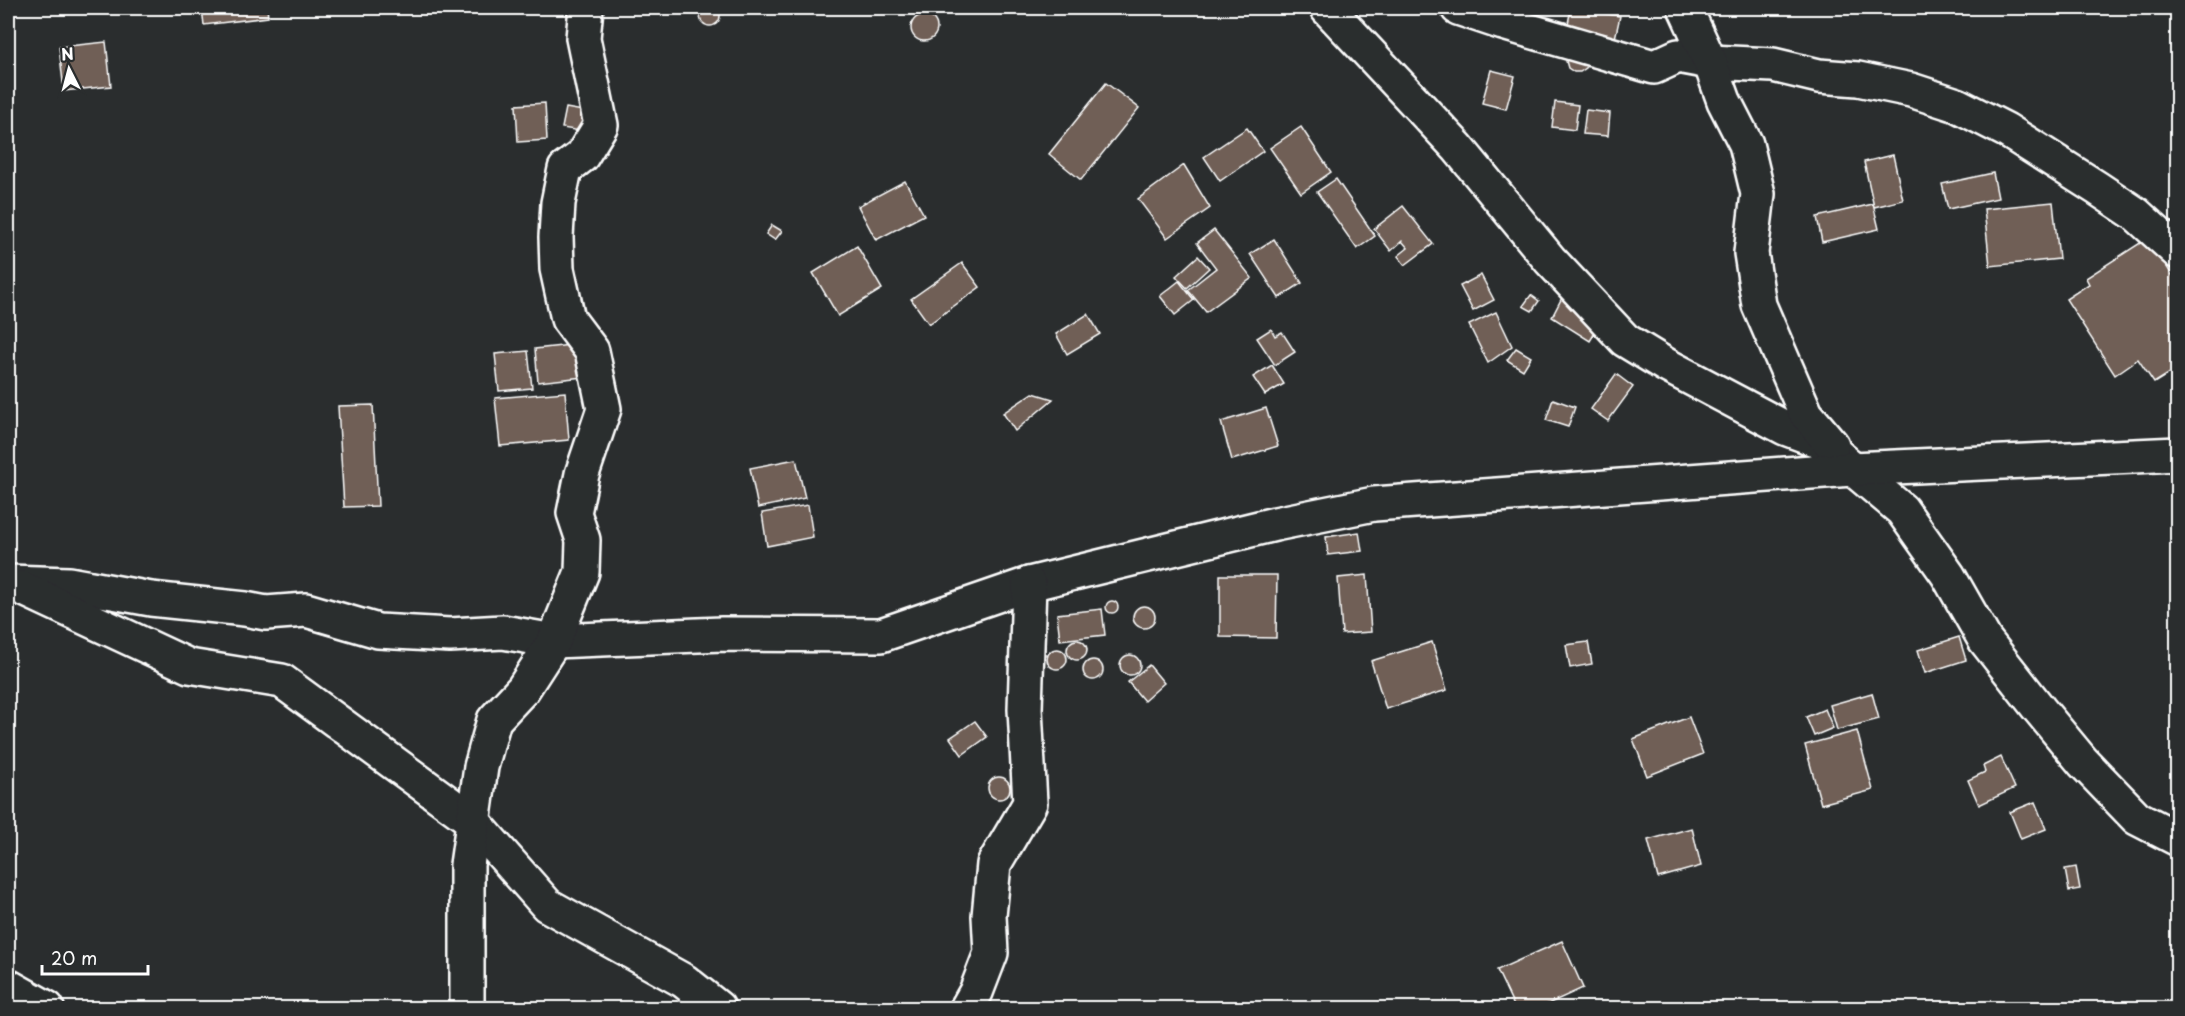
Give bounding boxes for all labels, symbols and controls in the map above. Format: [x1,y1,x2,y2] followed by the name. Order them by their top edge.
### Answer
[39,39,99,99] north arrow
[60,40,75,66] text: N
[42,938,148,976] scale bar
[51,944,97,971] text: 20 m

